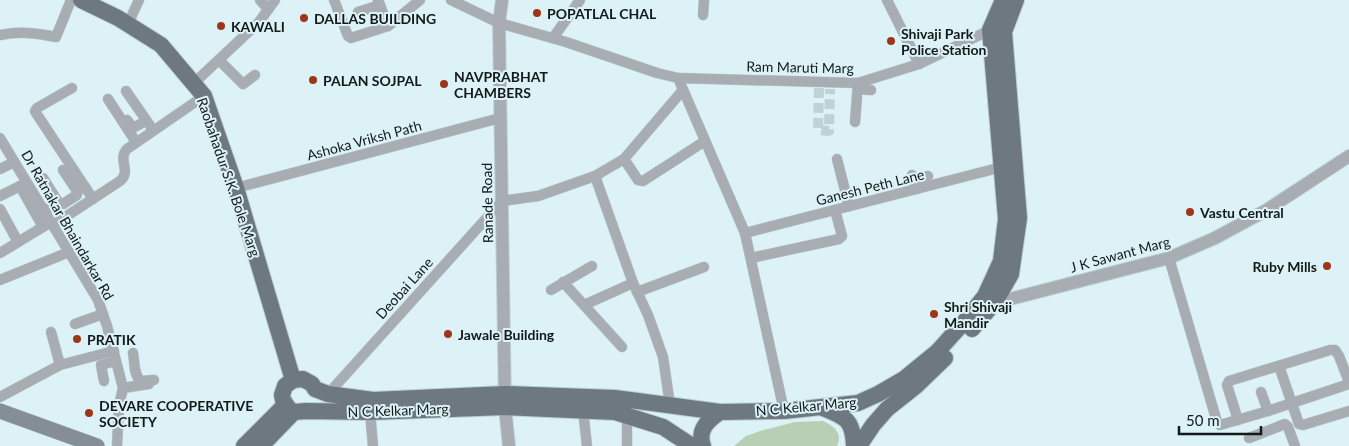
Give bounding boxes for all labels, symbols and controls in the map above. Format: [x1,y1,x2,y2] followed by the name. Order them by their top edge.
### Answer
[547,5,657,22] place label: POPATLAL CHAL
[531,7,543,19] marker: POPATLAL CHAL
[314,10,436,27] place label: DALLAS BUILDING
[298,12,310,24] marker: DALLAS BUILDING
[231,18,285,35] place label: KAWALI
[215,20,227,32] marker: KAWALI
[901,25,987,58] place label: Shivaji Park Police Station
[885,35,897,47] marker: Shivaji Park Police Station
[746,58,854,76] street label: Ram Maruti Marg
[454,68,549,101] place label: NAVPRABHAT CHAMBERS
[323,72,422,89] place label: PALAN SOJPAL
[307,74,319,86] marker: PALAN SOJPAL
[438,78,450,90] marker: NAVPRABHAT CHAMBERS
[194,95,264,259] street label: Raobahadur S.K. Bole Marg
[305,117,423,163] street label: Ashoka Vriksh Path
[18,147,118,303] street label: Dr Ratnakar Bhaindarkar Rd
[478,163,496,243] street label: Ranade Road
[814,165,926,209] street label: Ganesh Peth Lane
[1199,204,1284,221] place label: Vastu Central
[1184,206,1196,218] marker: Vastu Central
[1068,232,1172,276] street label: J K Sawant Marg
[372,254,436,322] street label: Deobai Lane
[1252,258,1317,275] place label: Ruby Mills
[1321,260,1333,272] marker: Ruby Mills
[944,298,1012,331] place label: Shri Shivaji Mandir
[928,308,940,320] marker: Shri Shivaji Mandir
[458,326,555,343] place label: Jawale Building
[442,328,454,340] marker: Jawale Building
[87,331,136,348] place label: PRATIK
[71,333,83,345] marker: PRATIK
[755,393,857,419] street label: N C Kelkar Marg
[99,397,253,430] place label: DEVARE COOPERATIVE SOCIETY
[347,400,449,420] street label: N C Kelkar Marg
[1179,404,1262,436] scale bar
[83,407,95,419] marker: DEVARE COOPERATIVE SOCIETY
[1186,411,1220,429] text: 50 m

